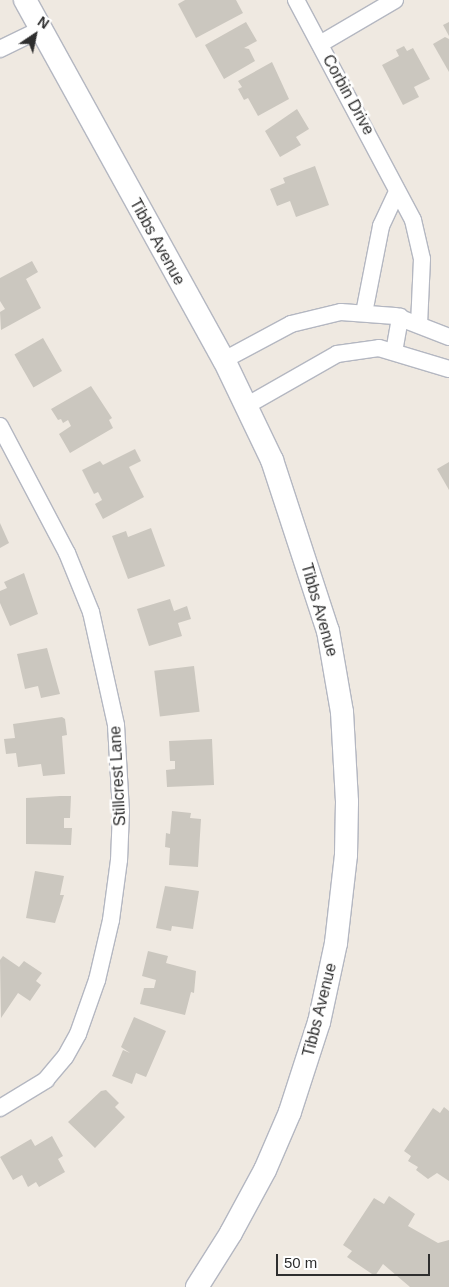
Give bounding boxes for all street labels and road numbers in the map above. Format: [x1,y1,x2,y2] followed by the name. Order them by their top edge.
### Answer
[318,51,378,139] street label: Corbin Drive
[125,195,189,289] street label: Tibbs Avenue
[296,561,342,659] street label: Tibbs Avenue
[106,725,130,827] street label: Stillcrest Lane
[299,961,341,1059] street label: Tibbs Avenue

